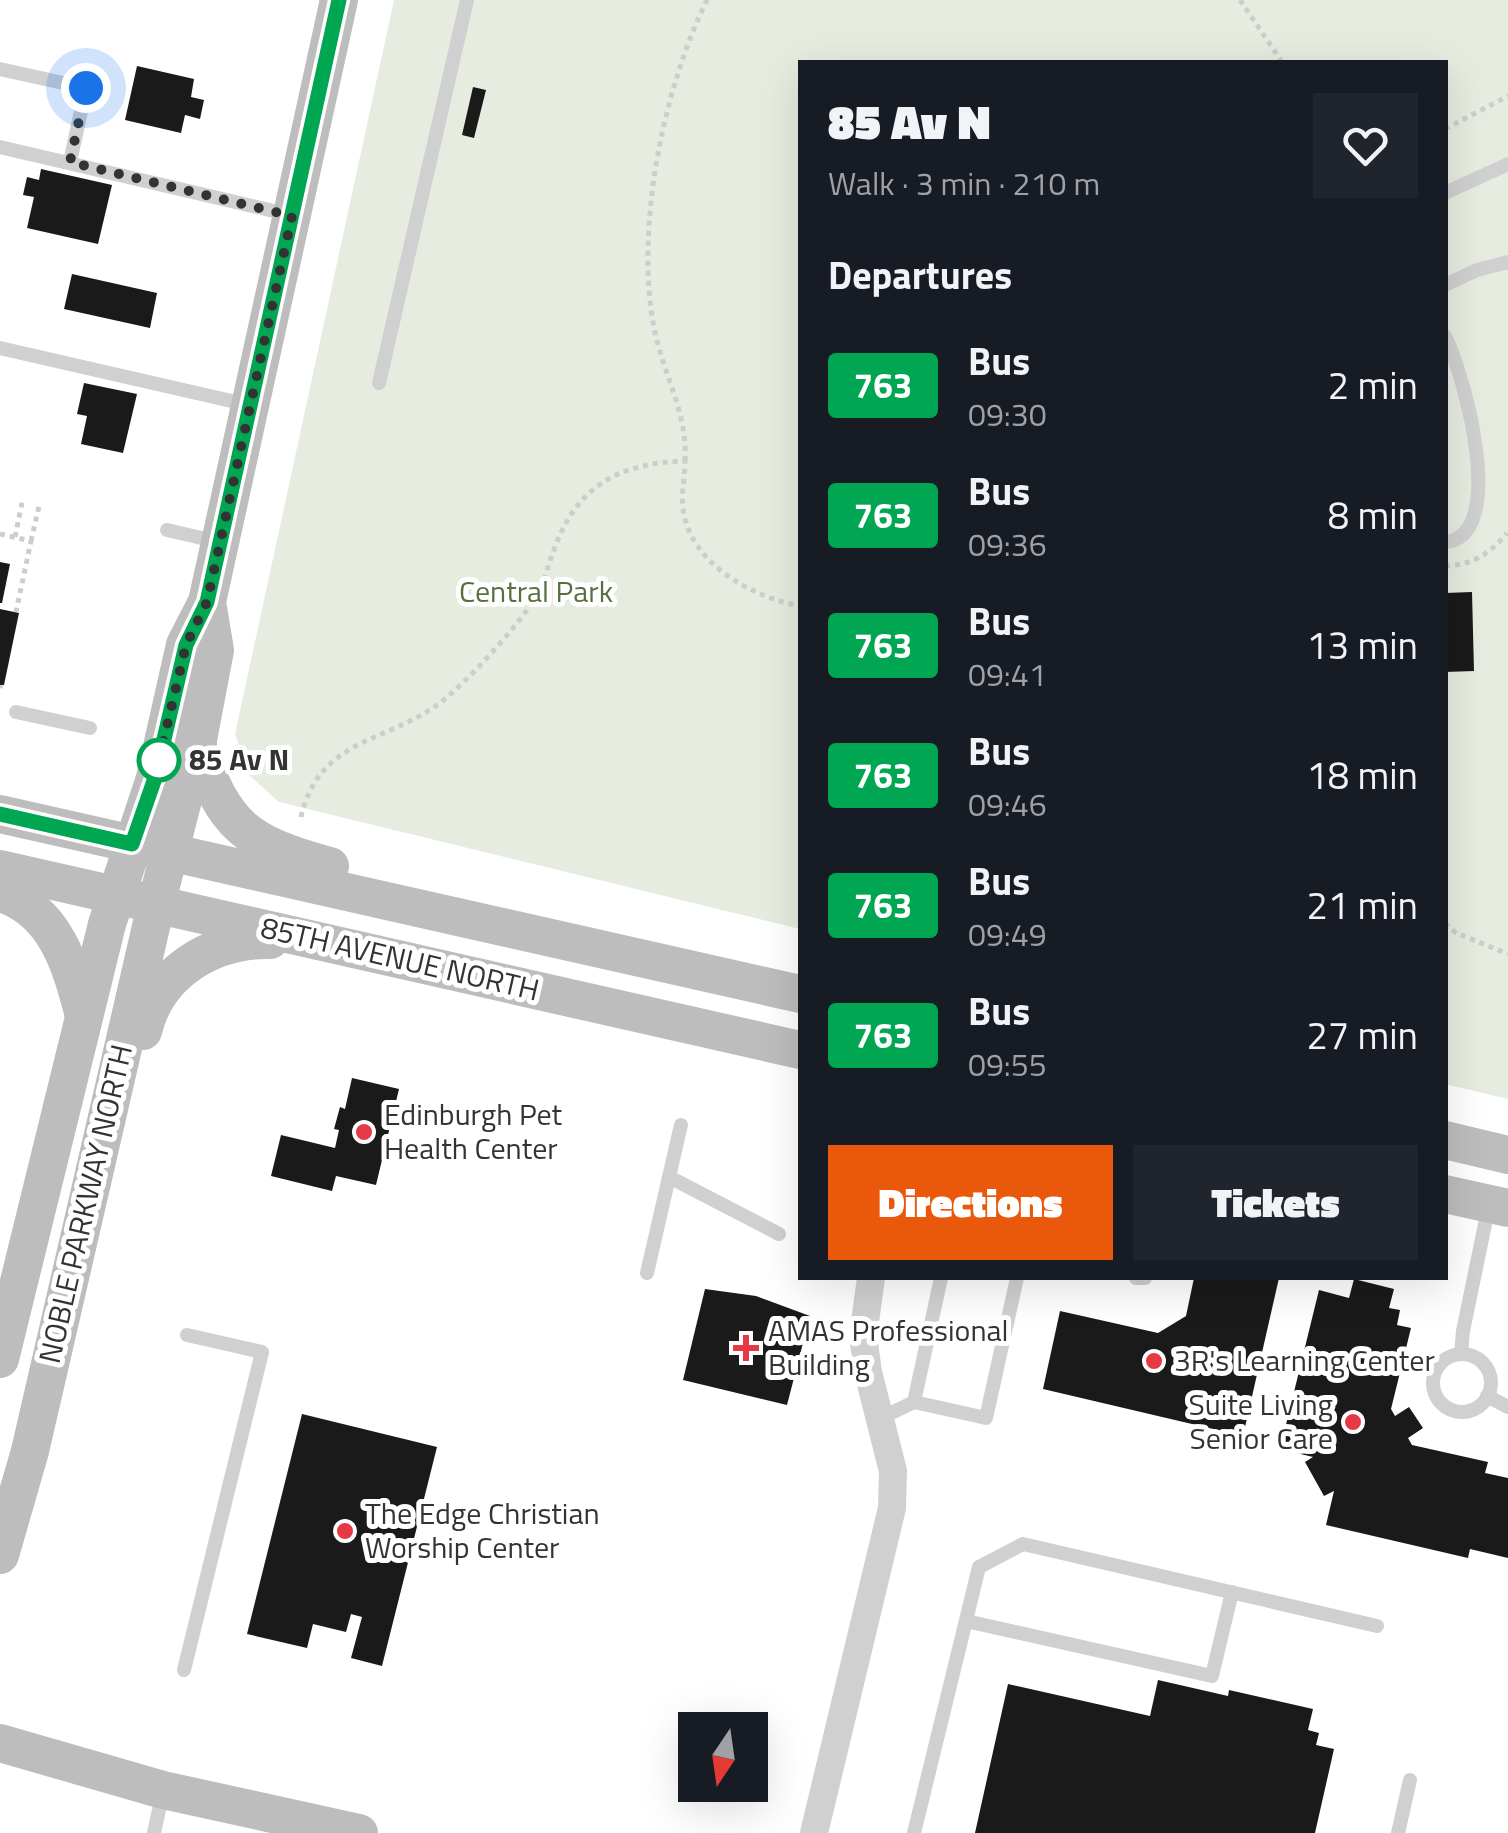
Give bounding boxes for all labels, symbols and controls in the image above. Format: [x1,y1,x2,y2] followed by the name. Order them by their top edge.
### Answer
[61,63,111,113] your location
[828,85,990,158] text: 85 Av N
[1313,93,1418,198] button: heart
[828,159,1100,207] text: Walk · 3 min · 210 m
[828,246,1012,304] text: Departures
[968,332,1030,390] text: Bus
[1328,356,1418,414] text: 2 min
[854,358,912,412] text: 763
[968,390,1047,438] text: 09:30
[968,462,1030,520] text: Bus
[1328,486,1418,544] text: 8 min
[854,488,912,542] text: 763
[968,520,1047,568] text: 09:36
[459,568,613,614] park label: Central Park
[968,592,1030,650] text: Bus
[1307,616,1418,674] text: 13 min
[854,618,912,672] text: 763
[968,650,1047,698] text: 09:41
[968,722,1030,780] text: Bus
[189,736,289,782] place label: 85 Av N
[138,739,180,781] marker: 85 Av N
[1307,746,1418,804] text: 18 min
[854,748,912,802] text: 763
[968,780,1047,828] text: 09:46
[968,852,1030,910] text: Bus
[1307,876,1418,934] text: 21 min
[854,878,912,932] text: 763
[256,904,544,1012] street label: 85TH AVENUE NORTH
[968,910,1047,958] text: 09:49
[968,982,1030,1040] text: Bus
[1307,1006,1418,1064] text: 27 min
[854,1008,912,1062] text: 763
[26,1040,144,1368] street label: NOBLE PARKWAY NORTH
[968,1040,1047,1088] text: 09:55
[384,1091,563,1171] place label: Edinburgh Pet Health Center
[353,1121,375,1143] marker: Edinburgh Pet Health Center
[828,1145,1113,1260] button: Directions
[1133,1145,1418,1260] button: Tickets
[768,1307,1009,1387] place label: AMAS Professional Building
[733,1335,759,1361] marker: AMAS Professional Building
[1174,1337,1435,1383] place label: 3R's Learning Center
[1143,1350,1165,1372] marker: 3R's Learning Center
[1188,1381,1333,1461] place label: Suite Living Senior Care
[1342,1411,1364,1433] marker: Suite Living Senior Care
[365,1490,600,1570] place label: The Edge Christian Worship Center
[334,1520,356,1542] marker: The Edge Christian Worship Center
[678,1712,768,1802] north arrow
[678,1712,768,1802] map controls

